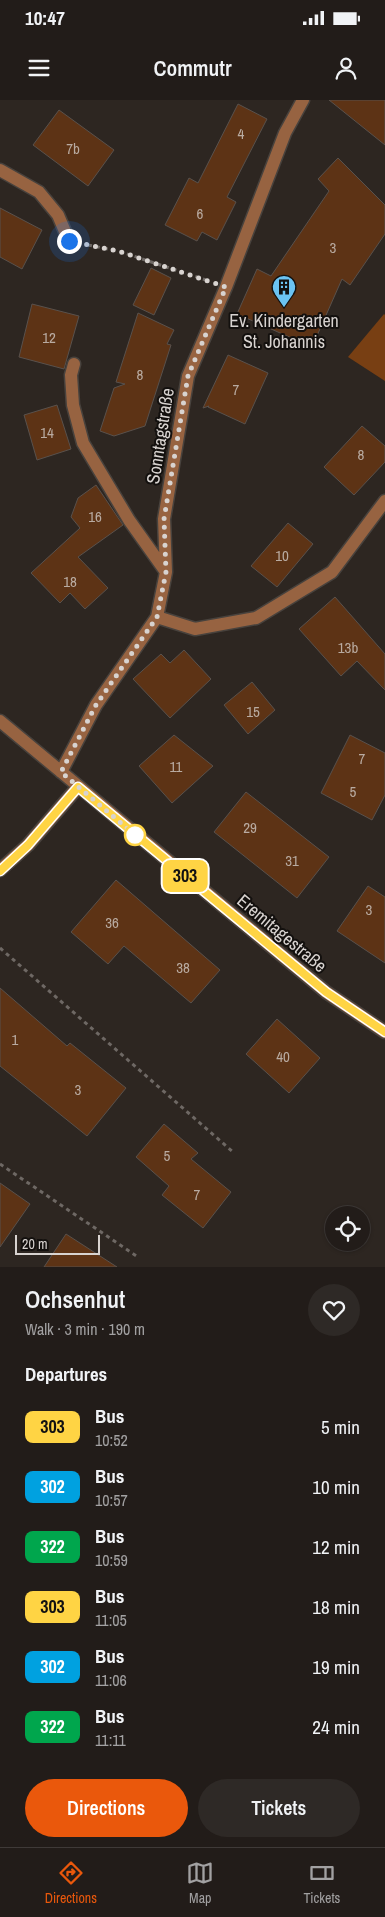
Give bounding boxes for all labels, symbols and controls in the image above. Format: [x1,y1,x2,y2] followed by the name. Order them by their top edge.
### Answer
[25,5,65,31] text: 10:47
[153,53,232,83] text: Commutr
[25,54,53,82] icon: menu
[332,54,360,82] icon: person
[238,123,245,144] house number: 4
[66,138,80,159] house number: 7b
[197,203,204,224] house number: 6
[57,229,82,254] your location
[330,237,337,258] house number: 3
[271,274,297,308] building icon: Ev. Kindergarten St. Johannis
[229,308,339,354] place label: Ev. Kindergarten St. Johannis
[42,327,56,348] house number: 12
[137,364,144,385] house number: 8
[233,379,240,400] house number: 7
[140,386,180,486] street label: Sonntagstraße
[40,422,54,443] house number: 14
[358,444,365,465] house number: 8
[88,506,102,527] house number: 16
[275,545,289,566] house number: 10
[63,571,77,592] house number: 18
[338,637,358,658] house number: 13b
[246,701,260,722] house number: 15
[359,748,366,769] house number: 7
[170,756,183,777] house number: 11
[350,781,357,802] house number: 5
[243,817,257,838] house number: 29
[124,824,146,846] unlabelled marker
[285,850,299,871] house number: 31
[156,860,214,892] line badge: 303
[173,863,197,888] text: 303
[232,888,332,978] street label: Eremitagestraße
[366,899,373,920] house number: 3
[105,912,119,933] house number: 36
[176,957,190,978] house number: 38
[12,1029,19,1050] house number: 1
[276,1046,290,1067] house number: 40
[75,1079,82,1100] house number: 3
[164,1145,171,1166] house number: 5
[194,1184,201,1205] house number: 7
[325,1206,370,1251] map controls
[325,1206,370,1251] button: locate
[15,1232,100,1255] scale bar
[22,1235,48,1253] text: 20 m
[25,1283,125,1315] text: Ochsenhut
[308,1284,360,1336] button: heart
[25,1318,145,1340] text: Walk · 3 min · 190 m
[25,1361,107,1387] text: Departures
[95,1403,124,1429] text: Bus
[40,1414,65,1439] text: 303
[321,1414,360,1440] text: 5 min
[95,1429,128,1451] text: 10:52
[95,1463,124,1489] text: Bus
[40,1474,65,1499] text: 302
[312,1474,360,1500] text: 10 min
[95,1489,128,1511] text: 10:57
[95,1523,124,1549] text: Bus
[40,1534,65,1559] text: 322
[312,1534,360,1560] text: 12 min
[95,1549,128,1571] text: 10:59
[95,1583,124,1609] text: Bus
[40,1594,65,1619] text: 303
[312,1594,360,1620] text: 18 min
[95,1609,127,1631] text: 11:05
[95,1643,124,1669] text: Bus
[40,1654,65,1679] text: 302
[312,1654,360,1680] text: 19 min
[95,1669,127,1691] text: 11:06
[95,1703,124,1729] text: Bus
[40,1714,65,1739] text: 322
[312,1714,360,1740] text: 24 min
[95,1729,126,1751] text: 11:11
[25,1779,188,1837] button: Directions
[198,1779,360,1837] button: Tickets
[45,1859,97,1907] tab: Directions
[186,1859,214,1907] tab: Map
[304,1859,340,1907] tab: Tickets

